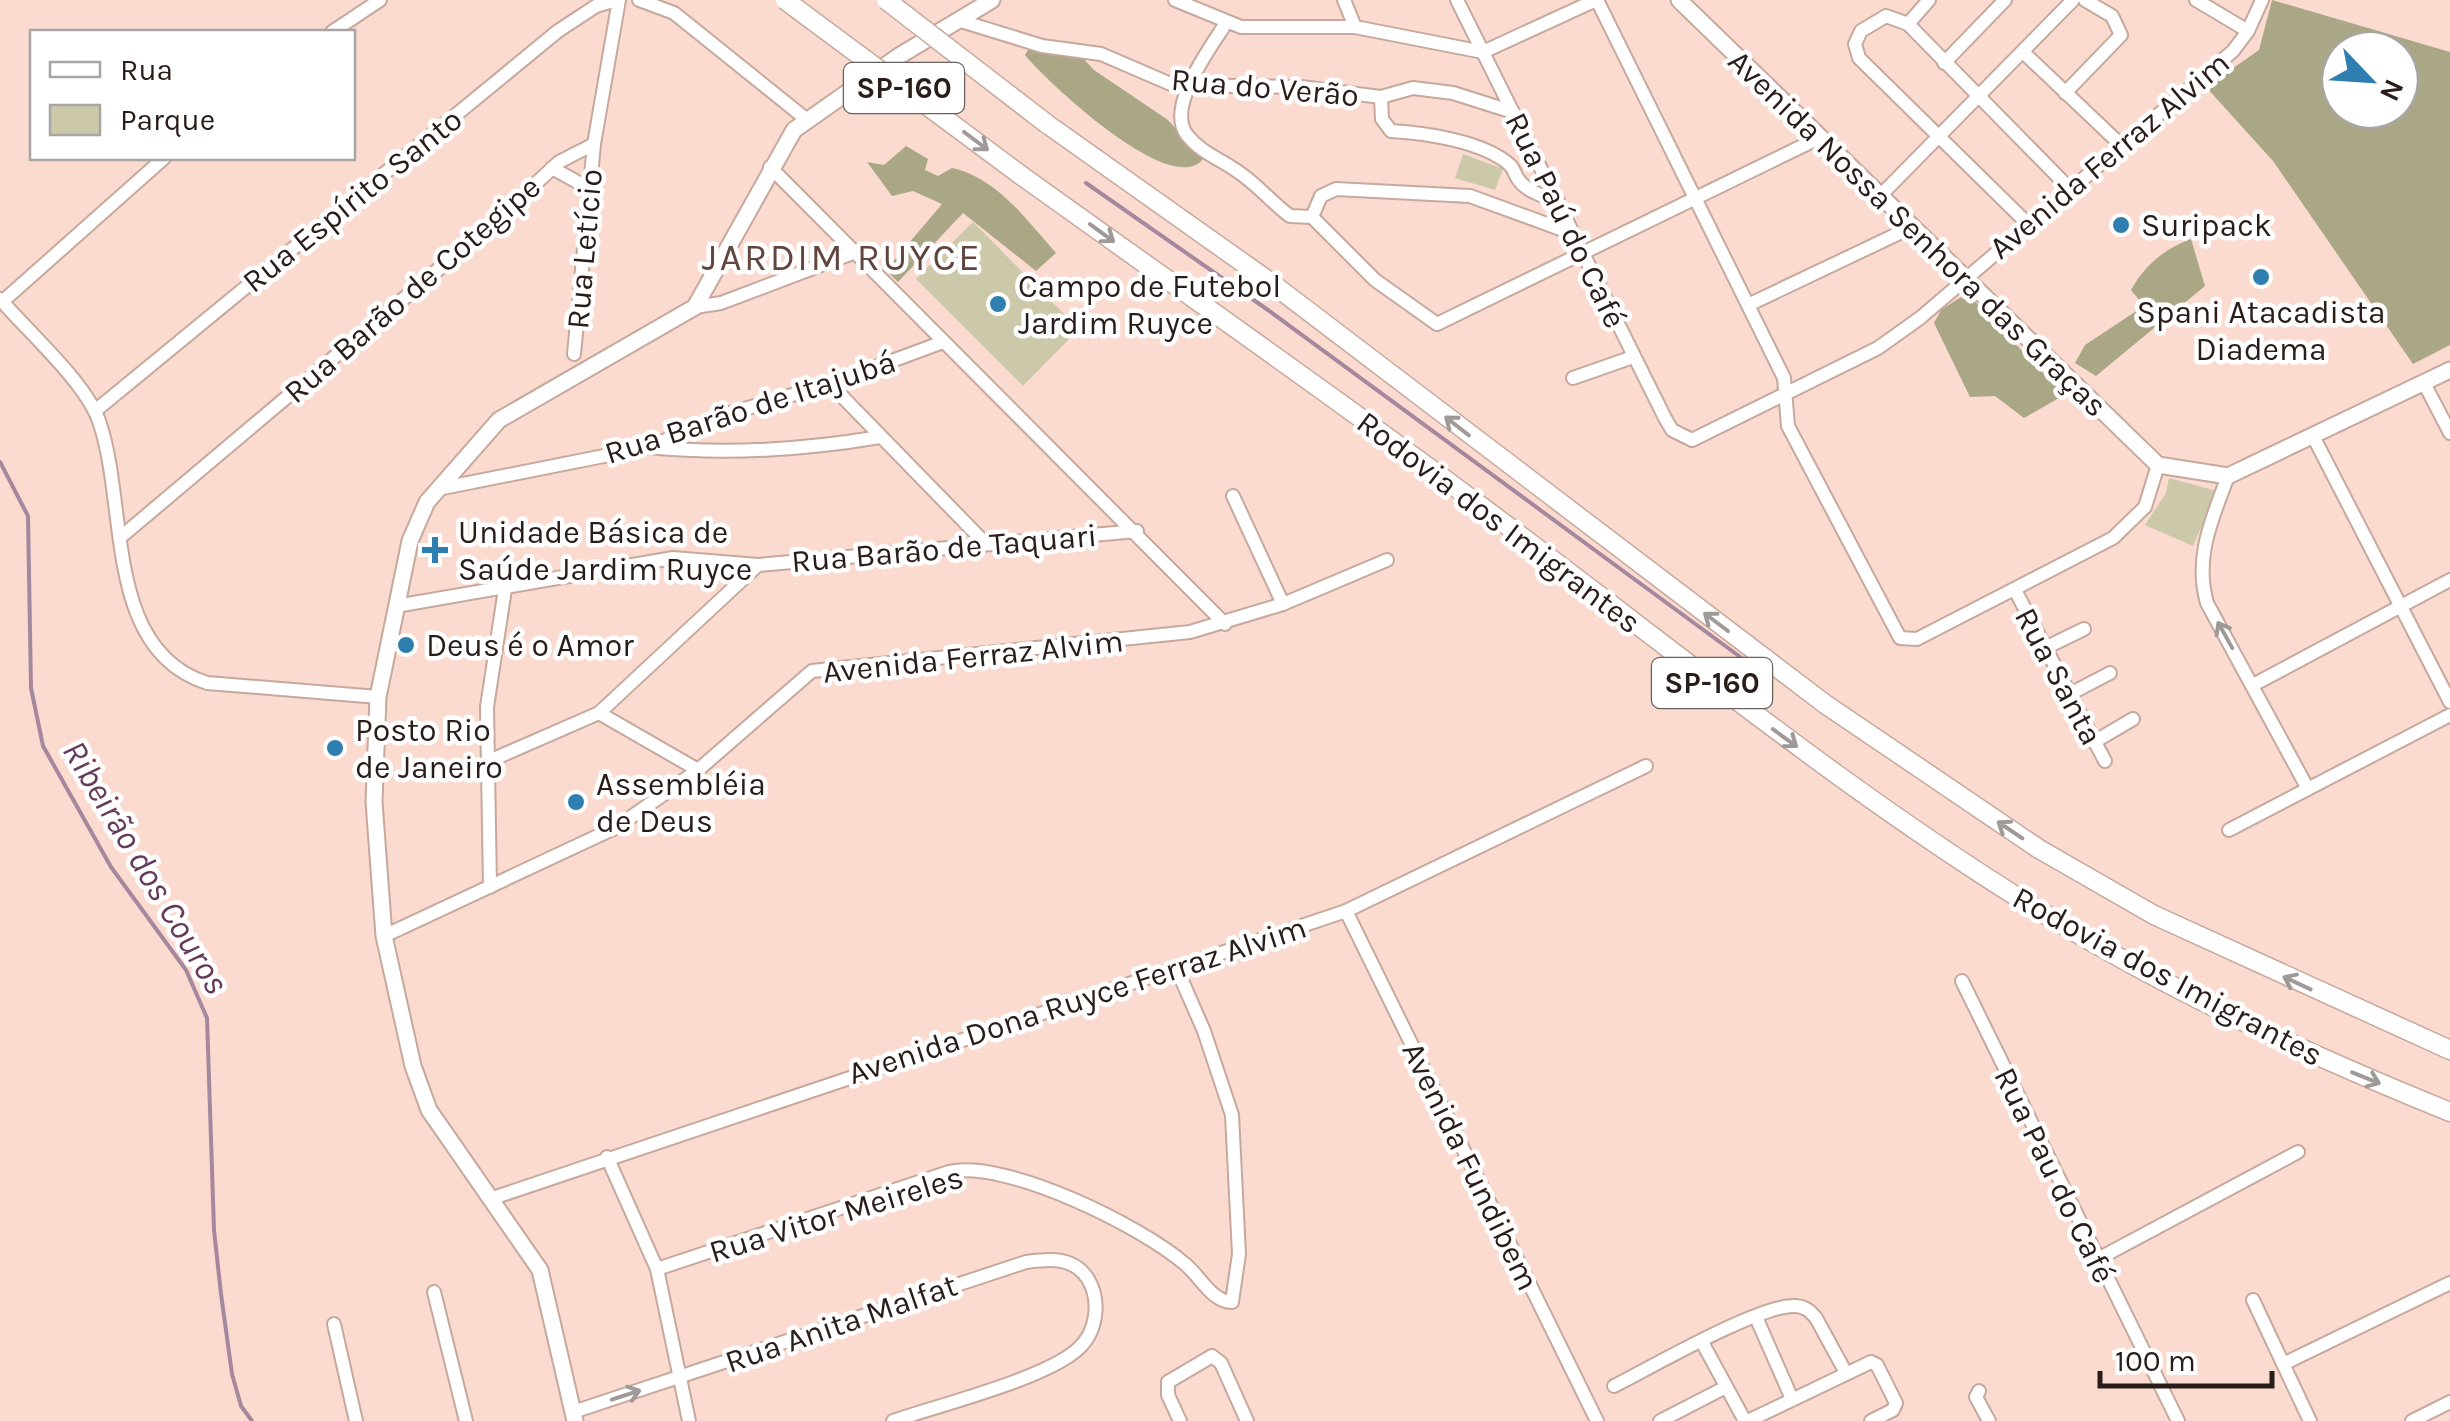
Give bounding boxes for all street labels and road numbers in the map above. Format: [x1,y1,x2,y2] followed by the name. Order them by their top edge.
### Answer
[1721,42,2115,424] street label: Avenida Nossa Senhora das Graças
[1982,44,2237,267] street label: Avenida Ferraz Alvim
[1170,61,1360,114] street label: Rua do Verão
[844,63,964,113] road number: SP-160
[235,101,469,300] street label: Rua Espírito Santo
[1497,106,1634,334] street label: Rua Paú do Café
[559,167,610,331] street label: Rua Letício
[277,168,548,411] street label: Rua Barão de Cotegipe
[600,343,900,472] street label: Rua Barão de Itajubá
[1350,404,1648,641] street label: Rodovia dos Imigrantes
[790,517,1098,580] street label: Rua Barão de Taquari
[2007,601,2110,751] street label: Rua Santa
[821,622,1125,691] street label: Avenida Ferraz Alvim
[1652,658,1772,708] road number: SP-160
[2007,879,2329,1074] street label: Rodovia dos Imigrantes
[843,909,1311,1092] street label: Avenida Dona Ruyce Ferraz Alvim
[1394,1036,1547,1296] street label: Avenida Fundibem
[1986,1061,2123,1289] street label: Rua Pau do Café
[705,1158,968,1271] street label: Rua Vitor Meireles
[720,1266,962,1381] street label: Rua Anita Malfat

